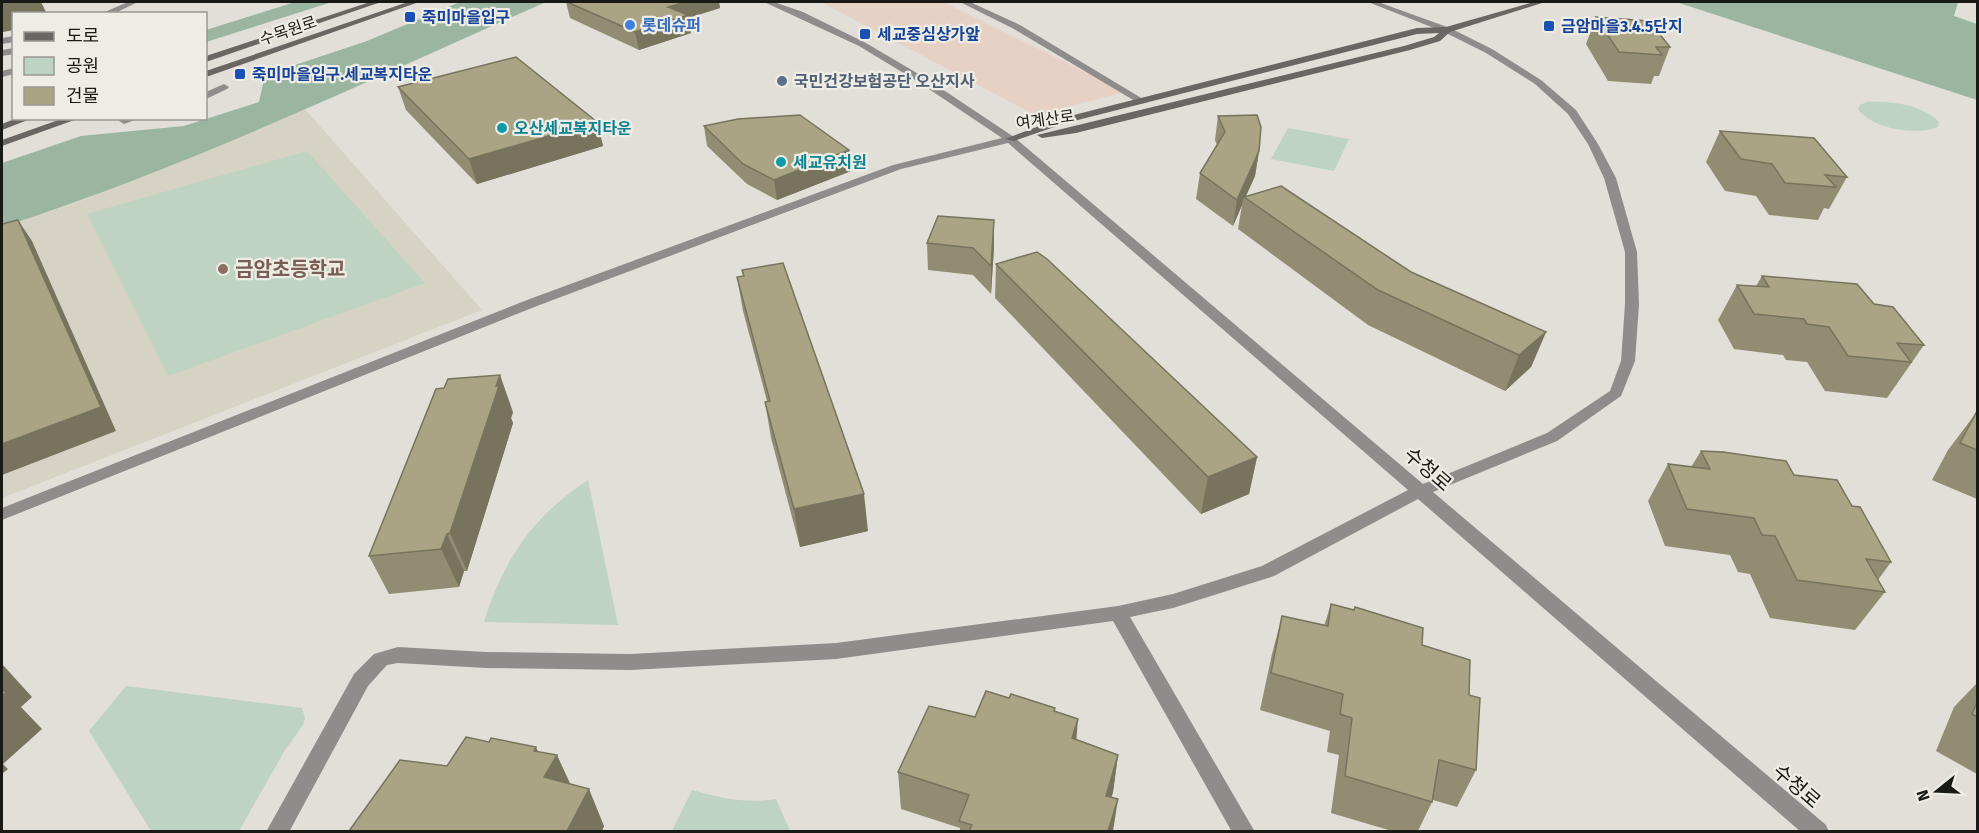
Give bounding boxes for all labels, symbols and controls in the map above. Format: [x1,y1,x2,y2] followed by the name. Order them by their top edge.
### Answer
[422,8,510,27] place label: 죽미마을입구
[403,10,417,24] marker: 죽미마을입구
[12,12,207,120] legend
[257,12,319,49] street label: 수목원로
[642,16,701,35] place label: 롯데슈퍼
[1561,17,1683,36] place label: 금암마을3.4.5단지
[623,18,637,32] marker: 롯데슈퍼
[1542,19,1556,33] marker: 금암마을3.4.5단지
[66,25,99,47] text: 도로
[877,25,980,44] place label: 세교중심상가앞
[858,27,872,41] marker: 세교중심상가앞
[66,55,99,77] text: 공원
[252,65,432,84] place label: 죽미마을입구.세교복지타운
[233,67,247,81] marker: 죽미마을입구.세교복지타운
[794,72,975,91] place label: 국민건강보험공단 오산지사
[775,74,789,88] marker: 국민건강보험공단 오산지사
[66,85,99,107] text: 건물
[1015,106,1076,133] street label: 여계산로
[514,119,632,138] place label: 오산세교복지타운
[495,121,509,135] marker: 오산세교복지타운
[793,153,867,172] place label: 세교유치원
[774,155,788,169] marker: 세교유치원
[235,257,345,281] place label: 금암초등학교
[216,262,230,276] marker: 금암초등학교
[1399,442,1457,496] street label: 수청로
[1768,759,1826,813] street label: 수청로
[1907,761,1967,821] north arrow
[1913,788,1934,803] text: N

